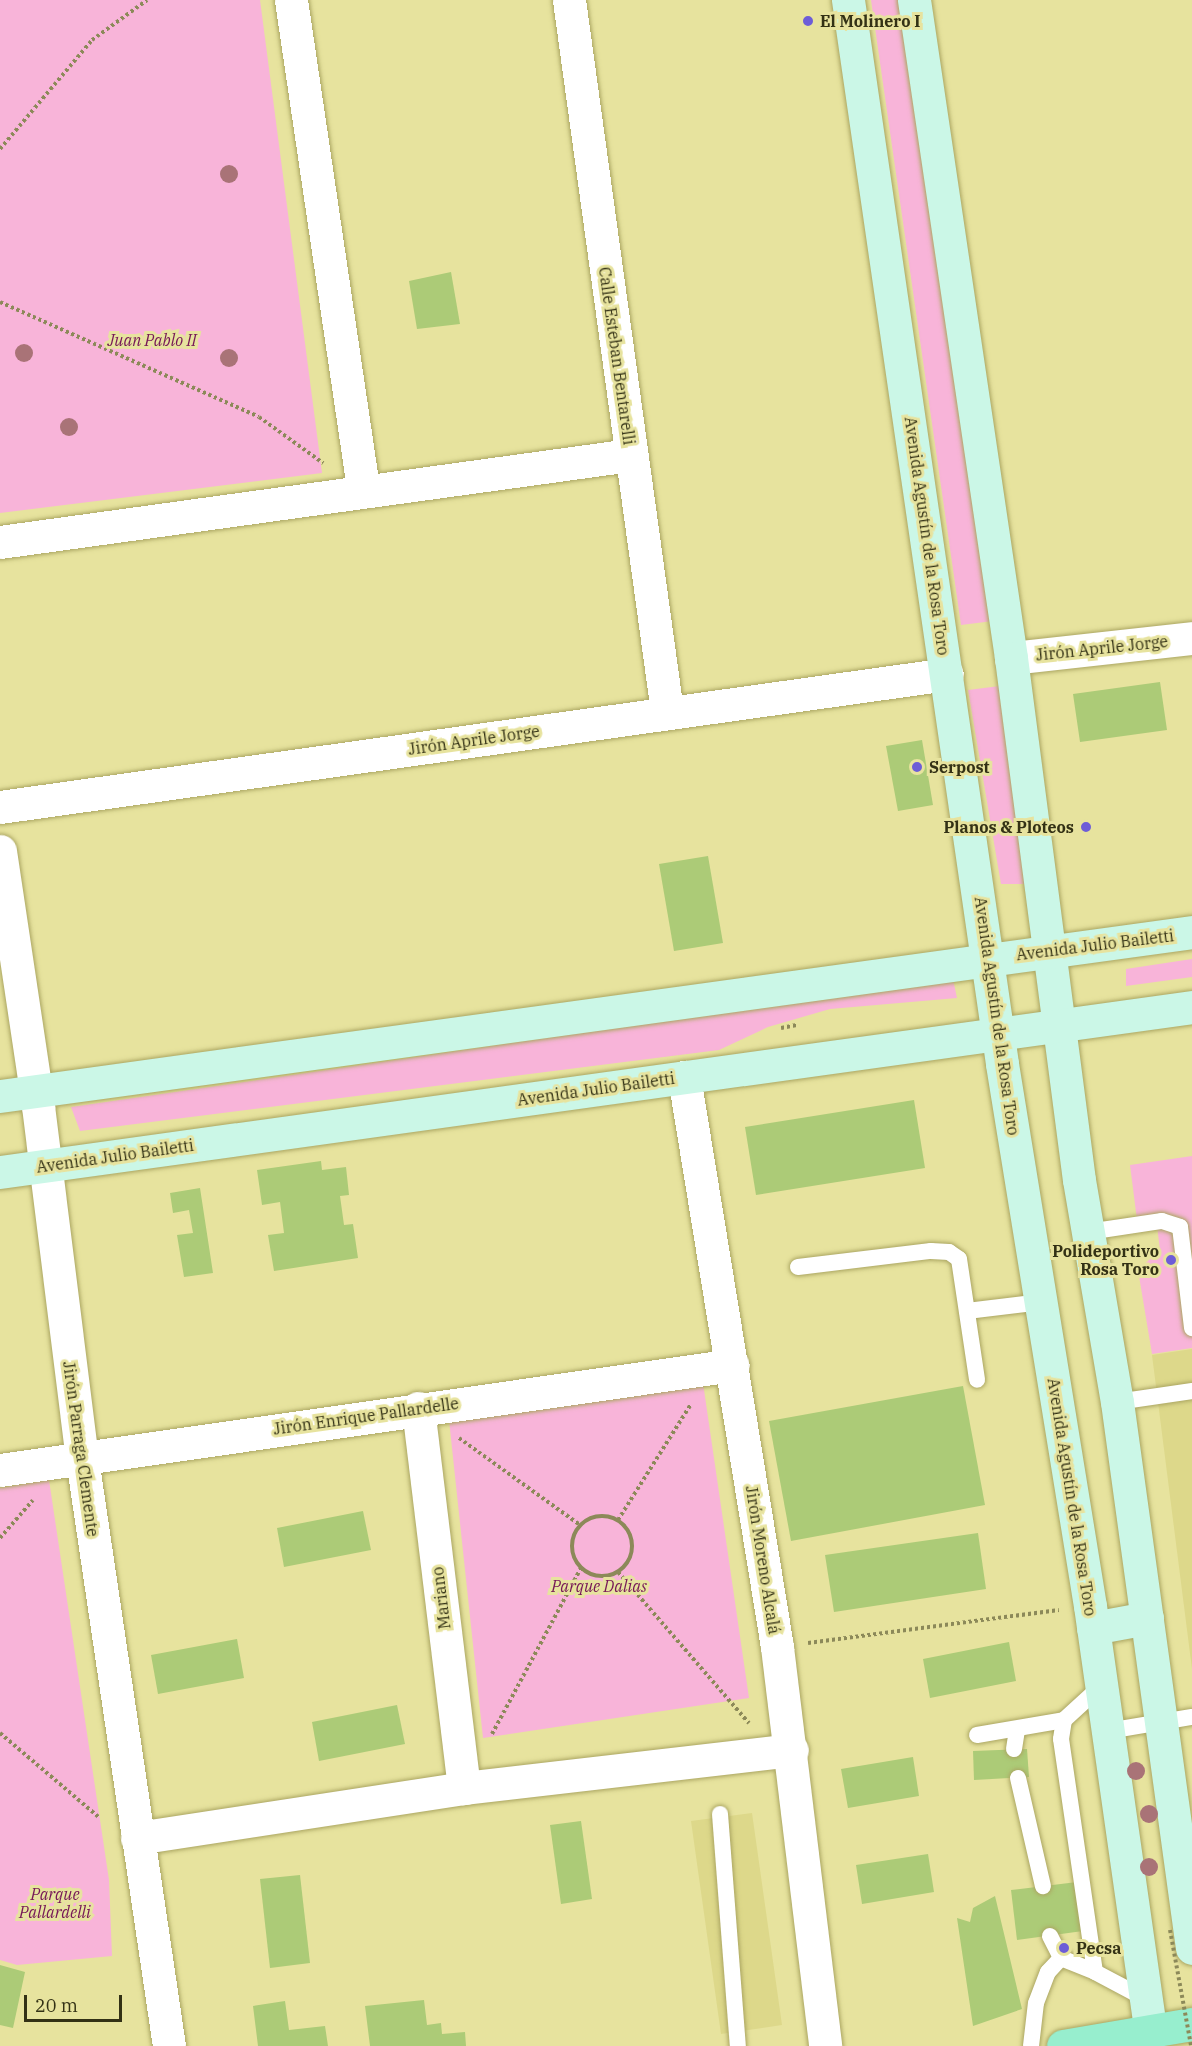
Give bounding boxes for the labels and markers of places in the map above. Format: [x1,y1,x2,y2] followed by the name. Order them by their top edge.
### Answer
[820,11,920,31] place label: El Molinero I
[801,14,815,28] marker: El Molinero I
[929,757,990,777] place label: Serpost
[910,760,924,774] marker: Serpost
[943,817,1074,837] place label: Planos & Ploteos
[1079,820,1093,834] marker: Planos & Ploteos
[1052,1241,1159,1279] place label: Polideportivo Rosa Toro
[1164,1253,1178,1267] marker: Polideportivo Rosa Toro
[1076,1938,1121,1958] place label: Pecsa
[1057,1941,1071,1955] marker: Pecsa

